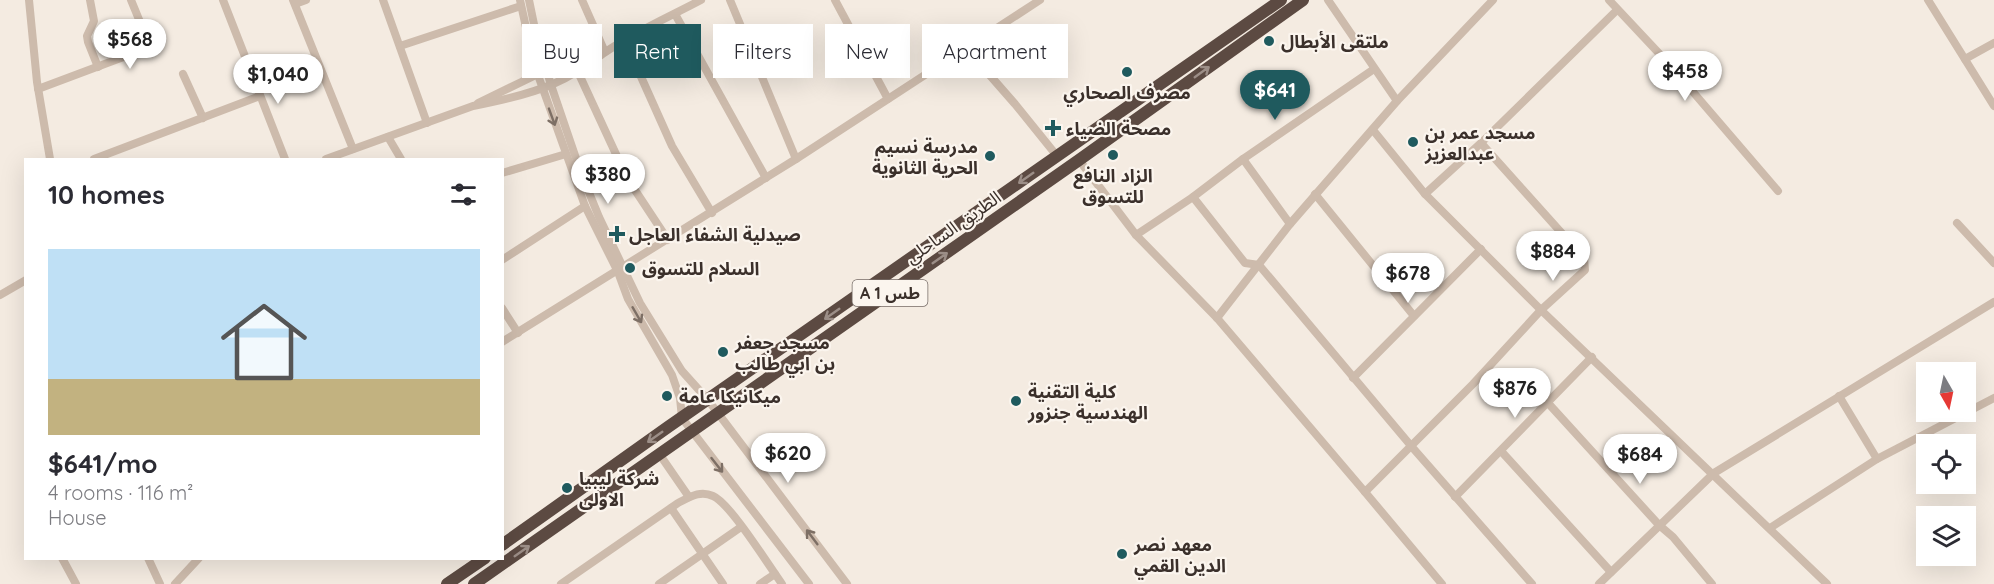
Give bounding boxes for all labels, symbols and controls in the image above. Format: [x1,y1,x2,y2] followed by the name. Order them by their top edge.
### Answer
[94,19,166,70] pin: $568
[522,24,602,78] chip: Buy
[614,24,701,78] chip: Rent
[713,24,813,78] chip: Filters
[825,24,910,78] chip: New
[922,24,1068,78] chip: Apartment
[107,26,153,51] text: $568
[1281,30,1389,53] place label: ملتقى الأبطال
[1262,34,1276,48] marker: ملتقى الأبطال
[1649,51,1721,102] pin: $458
[229,54,327,105] pin: $1,040
[1662,58,1708,83] text: $458
[247,61,309,86] text: $1,040
[1120,65,1134,79] marker: مصرف الصحاري
[1194,66,1210,79] one-way arrow
[1239,70,1311,121] pin: $641
[1254,77,1296,102] text: $641
[1063,81,1191,107] place label: مصرف الصحاري
[548,107,559,126] one-way arrow
[1066,117,1171,140] place label: مصحة الضياء
[1044,119,1062,137] marker: مصحة الضياء
[1424,121,1536,165] place label: مسجد عمر بن عبدالعزيز
[872,135,978,179] place label: مدرسة نسيم الحرية الثانوية
[1406,135,1420,149] marker: مسجد عمر بن عبدالعزيز
[1106,148,1120,162] marker: الزاد النافع للتسوق
[983,149,997,163] marker: مدرسة نسيم الحرية الثانوية
[572,154,644,205] pin: $380
[585,161,631,186] text: $380
[1073,164,1153,208] place label: الزاد النافع للتسوق
[1019,172,1035,184] one-way arrow
[48,178,165,211] text: 10 homes
[447,178,480,211] icon: filters
[901,185,1007,270] street label: الطريق الساحلي
[629,223,801,246] place label: صيدلية الشفاء العاجل
[610,227,624,241] marker: صيدلية الشفاء العاجل
[1517,231,1589,282] pin: $884
[1530,238,1576,263] text: $884
[932,252,948,264] one-way arrow
[1372,253,1444,304] pin: $678
[642,257,759,282] place label: السلام للتسوق
[1386,260,1430,285] text: $678
[623,261,637,275] marker: السلام للتسوق
[852,280,928,306] road number: A 1 طس
[210,288,318,396] icon: home
[632,306,644,323] one-way arrow
[825,308,841,320] one-way arrow
[734,331,835,378] place label: مسجد جعفر بن ابي طالب
[716,345,730,359] marker: مسجد جعفر بن ابي طالب
[1916,362,1976,422] north arrow
[1916,362,1976,566] map controls
[1479,368,1551,419] pin: $876
[1493,375,1537,400] text: $876
[1027,380,1148,424] place label: كلية التقنية الهندسية جنزور
[679,385,781,408] place label: ميكانيكا عامة
[660,389,674,403] marker: ميكانيكا عامة
[1009,394,1023,408] marker: كلية التقنية الهندسية جنزور
[647,431,663,443] one-way arrow
[752,433,824,484] pin: $620
[1604,434,1676,485] pin: $684
[1916,434,1976,494] button: locate
[765,440,811,465] text: $620
[1617,441,1663,466] text: $684
[48,447,158,480] text: $641/mo
[711,457,723,473] one-way arrow
[579,467,659,511] place label: شركة ليبيا الاولى
[48,480,193,505] text: 4 rooms · 116 m²
[560,481,574,495] marker: شركة ليبيا الاولى
[48,505,107,530] text: House
[1916,506,1976,566] button: layers
[806,530,818,546] one-way arrow
[1133,533,1226,580] place label: معهد نصر الدين القمي
[514,545,530,557] one-way arrow
[1115,547,1129,561] marker: معهد نصر الدين القمي

